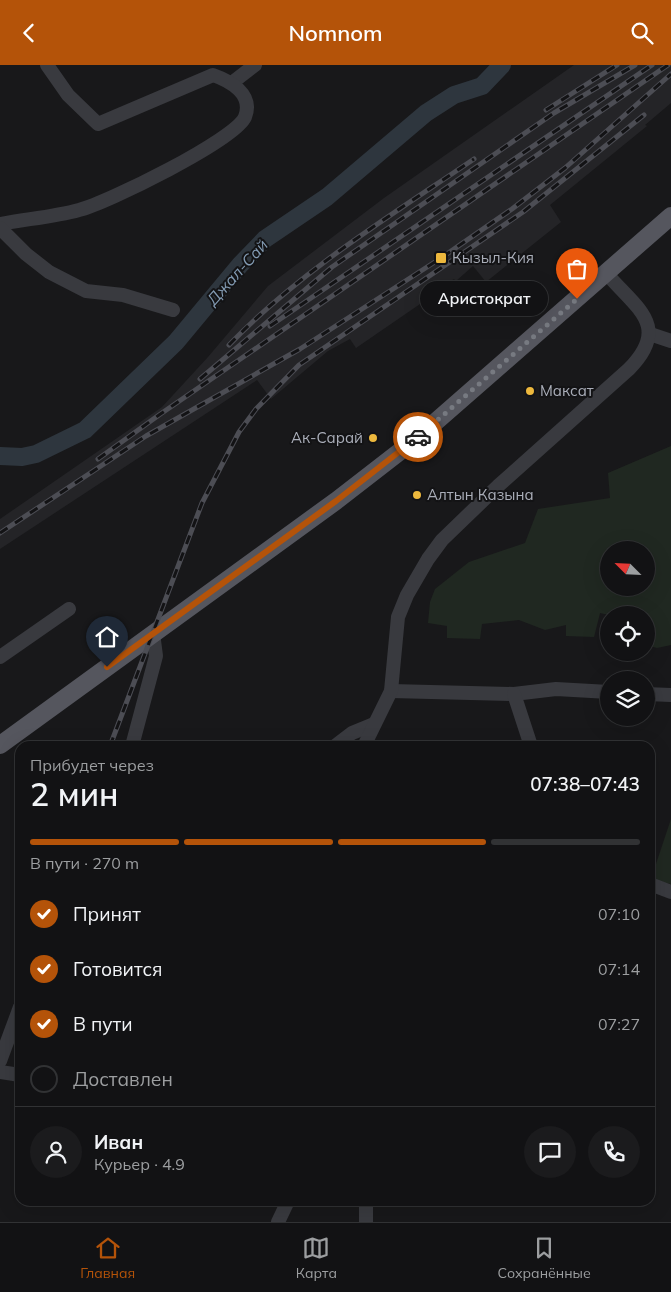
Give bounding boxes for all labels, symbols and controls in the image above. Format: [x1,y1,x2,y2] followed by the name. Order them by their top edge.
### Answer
[15,19,43,47] icon: back
[288,19,383,47] text: Nomnom
[628,19,656,47] icon: search
[202,235,272,310] water label: Джал-Сай
[452,248,534,267] place label: Кызыл-Кия
[556,248,598,299] pin
[434,251,448,265] marker: Кызыл-Кия
[563,255,591,283] icon: bag
[420,281,547,317] callout: Аристократ
[438,288,530,308] text: Аристократ
[540,381,594,400] place label: Максат
[524,385,536,397] marker: Максат
[393,412,443,462] courier
[404,423,432,451] icon: car
[291,428,363,447] place label: Ак-Сарай
[367,432,379,444] marker: Ак-Сарай
[427,485,534,504] place label: Алтын Казына
[411,489,423,501] marker: Алтын Казына
[600,541,655,596] north arrow
[600,541,655,726] map controls
[600,606,655,661] button: locate
[86,616,128,667] pin
[93,623,121,651] icon: home
[600,671,655,726] button: layers
[30,755,154,775] text: Прибудет через
[530,772,640,796] text: 07:38–07:43
[30,774,118,814] text: 2 мин
[30,853,139,873] text: В пути · 270 m
[30,900,58,928] icon: check
[73,902,141,926] text: Принят
[598,904,640,924] text: 07:10
[30,955,58,983] icon: check
[73,957,163,981] text: Готовится
[598,959,640,979] text: 07:14
[30,1010,58,1038] icon: check
[73,1012,132,1036] text: В пути
[598,1014,640,1034] text: 07:27
[73,1067,173,1091] text: Доставлен
[30,1126,82,1178] button: person
[524,1126,576,1178] button: chat
[588,1126,640,1178] button: phone
[94,1130,143,1154] text: Иван
[94,1154,185,1174] text: Курьер · 4.9
[80,1234,135,1282] tab: Главная
[296,1234,337,1282] tab: Карта
[498,1234,591,1282] tab: Сохранённые

